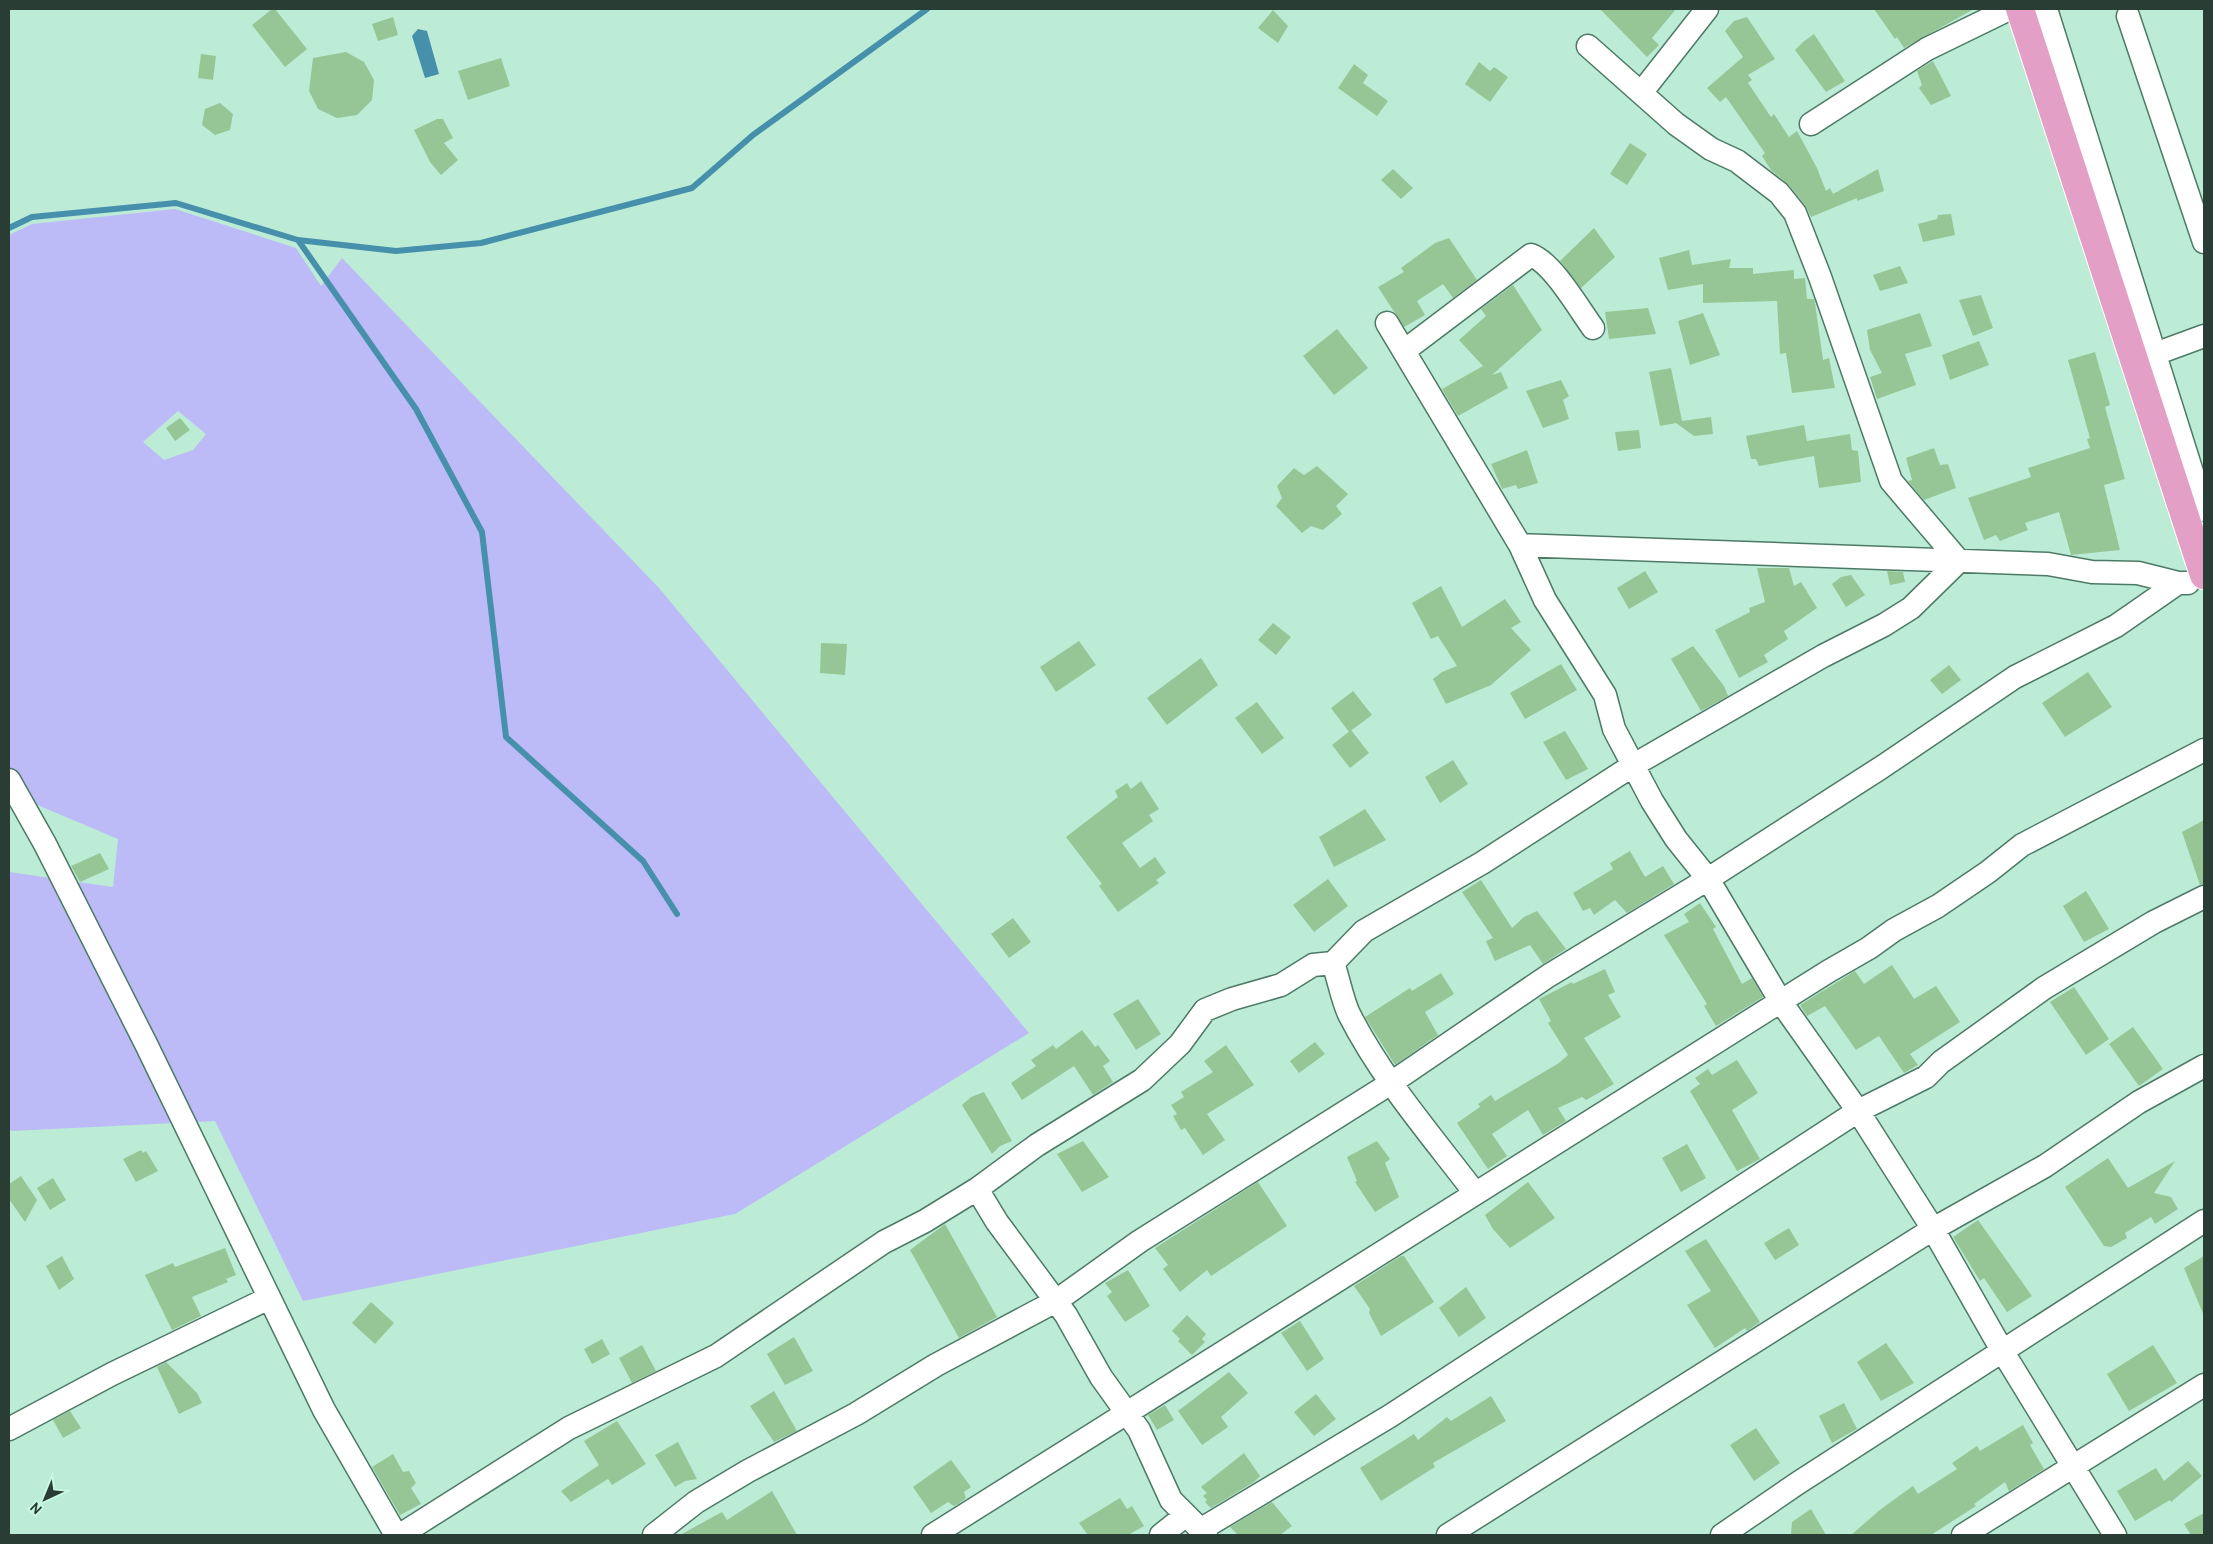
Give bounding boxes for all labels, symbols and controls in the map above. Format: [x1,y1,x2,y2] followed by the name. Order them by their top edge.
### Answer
[20,1474,70,1524] north arrow
[27,1498,47,1517] text: N

